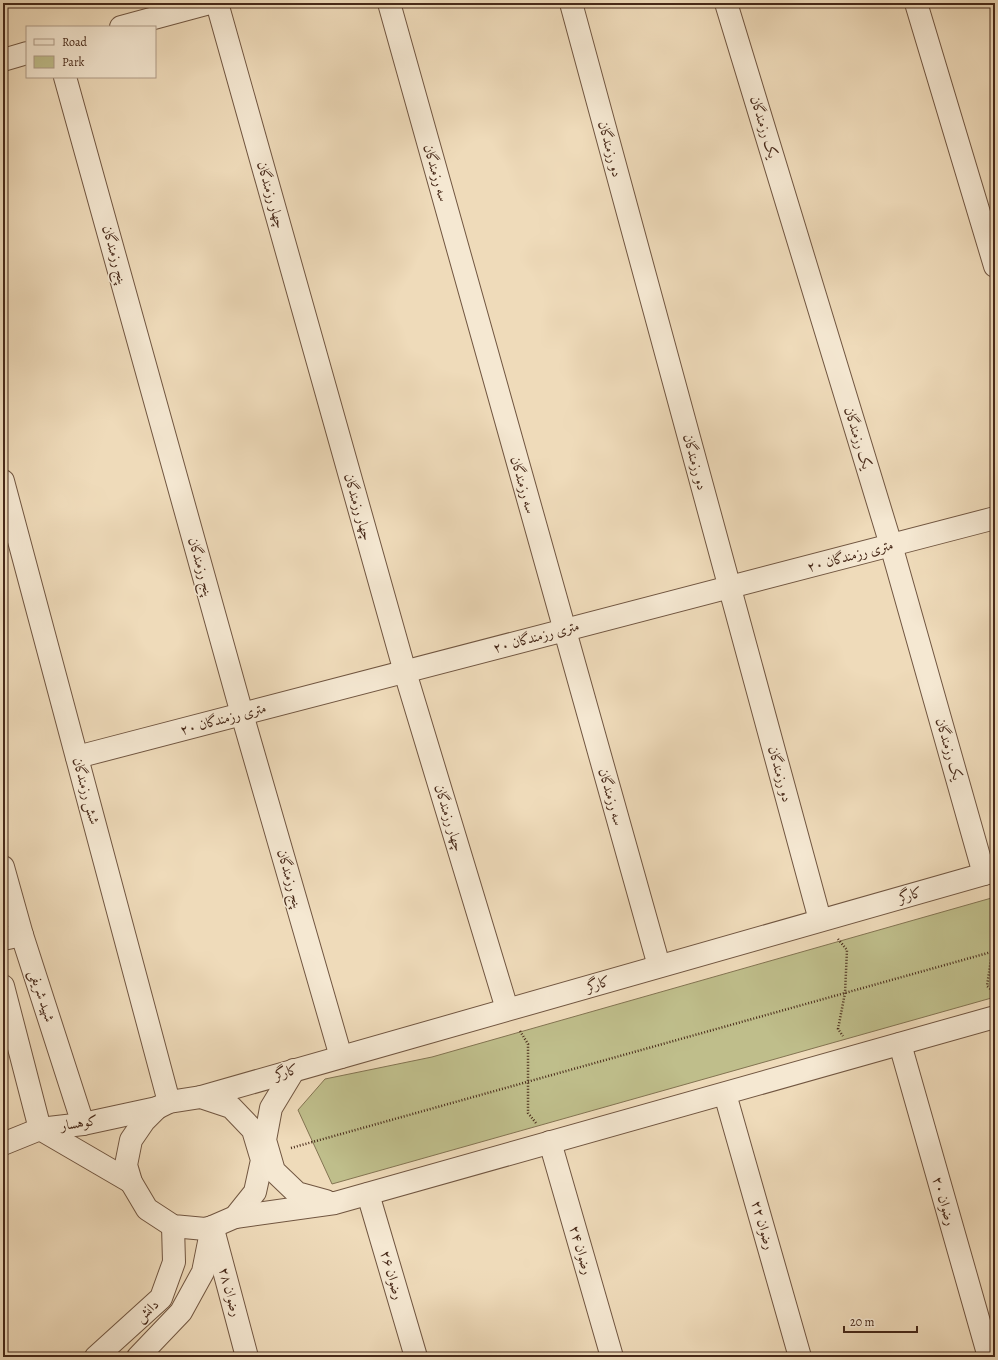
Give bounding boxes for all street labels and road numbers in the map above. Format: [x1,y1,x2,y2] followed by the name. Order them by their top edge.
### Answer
[746,94,783,162] street label: یک رزمندگان
[593,119,627,179] street label: دو رزمندگان
[419,142,453,204] street label: سه رزمندگان
[252,159,290,231] street label: چهار رزمندگان
[95,223,133,288] street label: پنج رزمندگان
[840,405,877,473] street label: یک رزمندگان
[678,432,712,492] street label: دو رزمندگان
[506,454,540,516] street label: سه رزمندگان
[339,471,377,543] street label: چهار رزمندگان
[181,535,219,600] street label: پنج رزمندگان
[805,535,895,577] street label: ۲۰ متری رزمندگان
[491,616,581,658] street label: ۲۰ متری رزمندگان
[178,698,268,740] street label: ۲۰ متری رزمندگان
[931,716,967,784] street label: یک رزمندگان
[763,744,797,804] street label: دو رزمندگان
[68,755,104,827] street label: شش رزمندگان
[594,766,628,828] street label: سه رزمندگان
[430,782,468,854] street label: چهار رزمندگان
[270,847,308,912] street label: پنج رزمندگان
[894,883,924,908] street label: کارگر
[24,968,59,1025] street label: شهید شریفی
[582,972,612,997] street label: کارگر
[270,1060,300,1085] street label: کارگر
[57,1111,99,1136] street label: کوهسار
[928,1174,960,1228] street label: رضوان ۲۰
[747,1198,779,1252] street label: رضوان ۲۲
[565,1223,597,1277] street label: رضوان ۲۴
[376,1248,408,1302] street label: رضوان ۲۶
[214,1265,246,1319] street label: رضوان ۲۸
[131,1295,163,1327] street label: دانش

